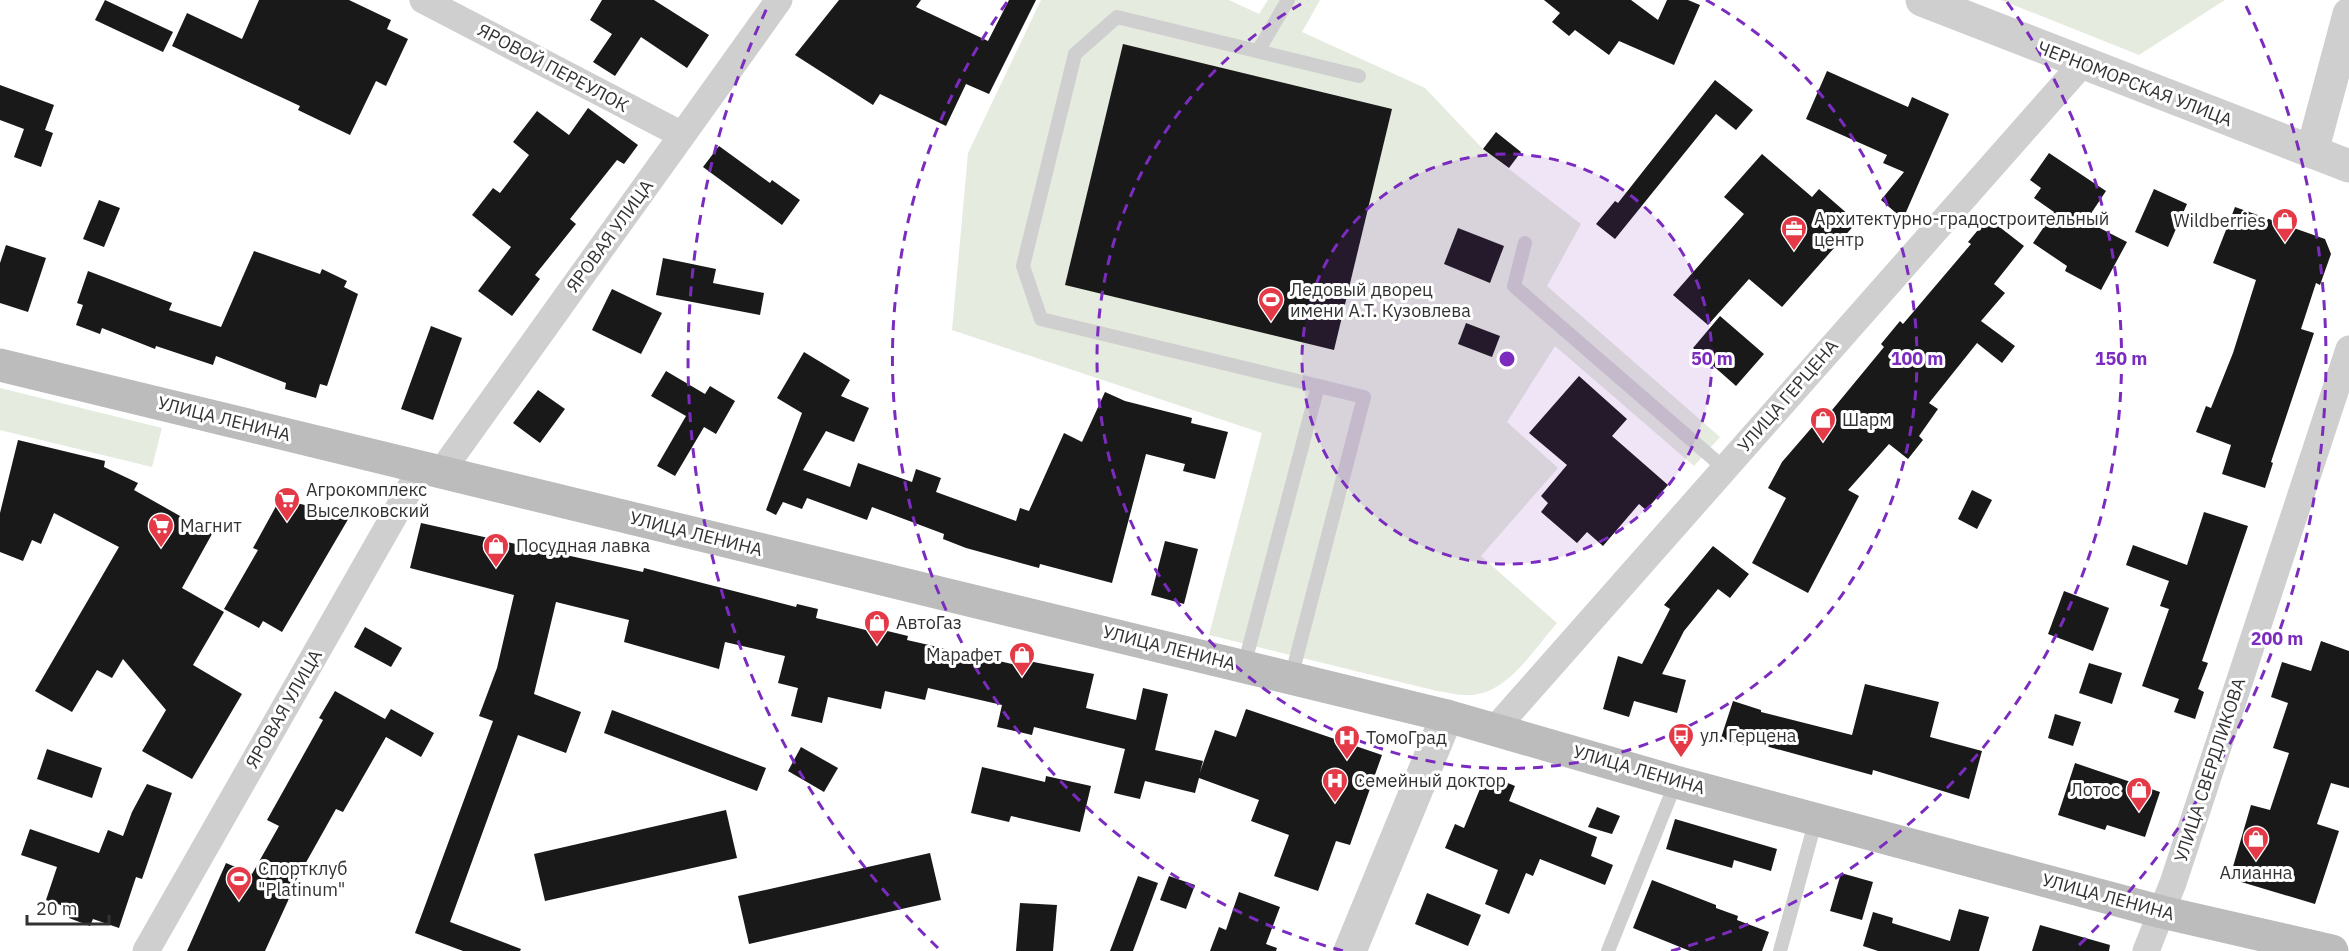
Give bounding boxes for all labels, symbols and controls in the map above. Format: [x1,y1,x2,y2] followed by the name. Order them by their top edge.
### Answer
[474,18,633,117] street label: ЯРОВОЙ ПЕРЕУЛОК
[2035,36,2236,131] street label: ЧЕРНОМОРСКАЯ УЛИЦА
[561,175,658,296] street label: ЯРОВАЯ УЛИЦА
[2270,206,2300,244] shop icon: Wildberries
[1814,207,2109,251] place label: Архитектурно-градостроительный центр
[2173,209,2266,232] place label: Wildberries
[1779,214,1809,252] office icon: Архитектурно-градостроительный центр
[1290,278,1471,322] place label: Ледовый дворец имени А.Т. Кузовлева
[1256,285,1286,323] sports icon: Ледовый дворец имени А.Т. Кузовлева
[1732,334,1843,457] street label: УЛИЦА ГЕРЦЕНА
[1691,347,1733,370] text: 50 m
[1891,347,1943,370] text: 100 m
[2095,347,2147,370] text: 150 m
[1497,349,1517,369] centre of rings
[155,391,293,446] street label: УЛИЦА ЛЕНИНА
[1808,405,1838,443] shop icon: Шарм
[1842,408,1892,431] place label: Шарм
[306,478,430,522] place label: Агрокомплекс Выселковский
[272,485,302,523] supermarket icon: Агрокомплекс Выселковский
[627,506,765,561] street label: УЛИЦА ЛЕНИНА
[146,511,176,549] supermarket icon: Магнит
[180,514,242,537] place label: Магнит
[481,531,511,569] shop icon: Посудная лавка
[516,534,651,557] place label: Посудная лавка
[862,608,892,646] shop icon: АвтоГаз
[896,611,962,634] place label: АвтоГаз
[1100,620,1238,675] street label: УЛИЦА ЛЕНИНА
[2251,627,2303,650] text: 200 m
[1007,640,1037,678] shop icon: Марафет
[926,643,1002,666] place label: Марафет
[240,645,327,772] street label: ЯРОВАЯ УЛИЦА
[2169,674,2250,865] street label: УЛИЦА СВЕРДЛИКОВА
[1666,721,1696,759] bus stop icon: ул. Герцена
[1332,723,1362,761] hospital icon: ТомоГрад
[1700,724,1797,747] place label: ул. Герцена
[1366,726,1447,749] place label: ТомоГрад
[1570,740,1708,799] street label: УЛИЦА ЛЕНИНА
[1320,766,1350,804] hospital icon: Семейный доктор
[1354,769,1506,792] place label: Семейный доктор
[2124,775,2154,813] shop icon: Лотос
[2070,778,2120,801] place label: Лотос
[2241,824,2271,862] shop icon: Алианна
[258,857,348,901] place label: Спортклуб "Platinum"
[2220,861,2293,884] place label: Алианна
[224,864,254,902] sports icon: Спортклуб "Platinum"
[2039,868,2177,925] street label: УЛИЦА ЛЕНИНА
[27,888,110,926] scale bar
[36,897,78,920] text: 20 m

